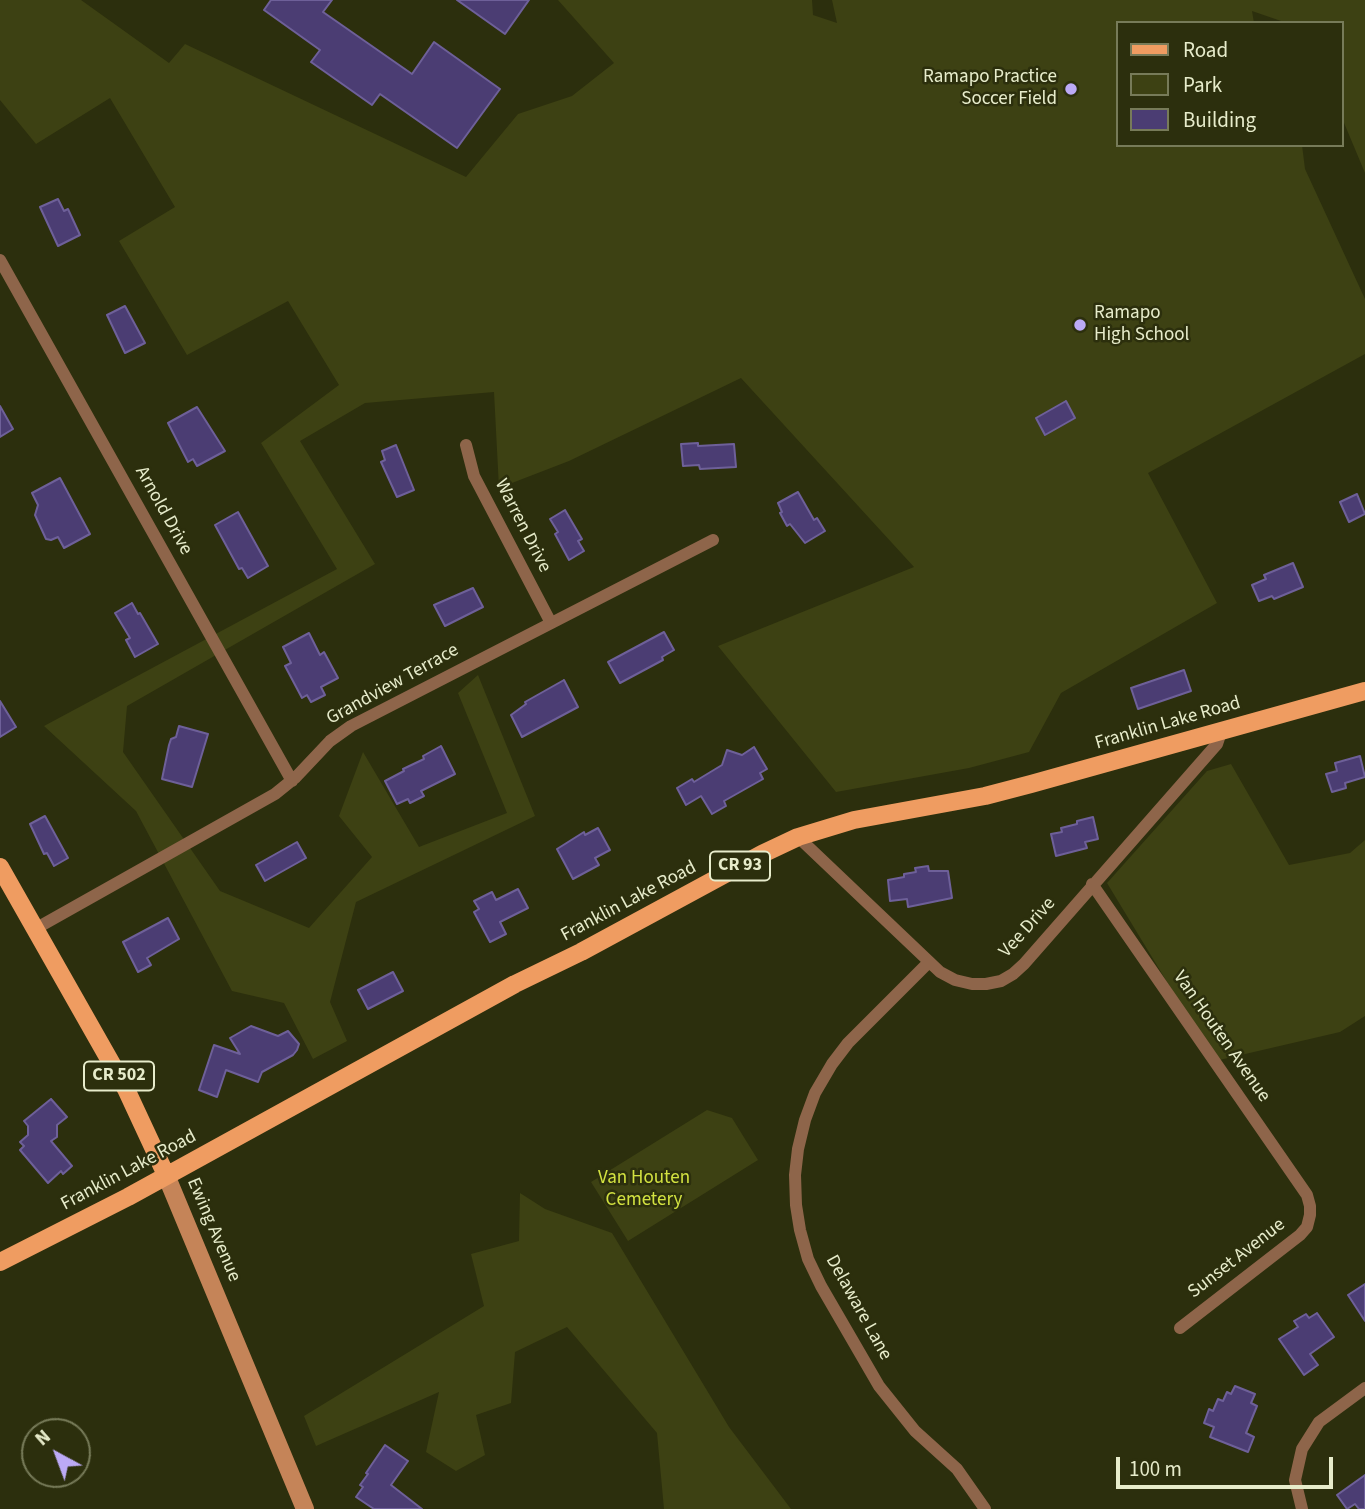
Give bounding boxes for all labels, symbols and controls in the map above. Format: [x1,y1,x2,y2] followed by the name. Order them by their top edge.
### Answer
[1116,21,1344,147] legend
[1183,35,1228,65] text: Road
[923,67,1057,111] place label: Ramapo Practice Soccer Field
[1183,70,1222,100] text: Park
[1063,81,1079,97] marker: Ramapo Practice Soccer Field
[1183,105,1256,135] text: Building
[1094,303,1189,347] place label: Ramapo High School
[1072,317,1088,333] marker: Ramapo High School
[129,463,197,559] street label: Arnold Drive
[489,475,555,577] street label: Warren Drive
[323,639,463,731] street label: Grandview Terrace
[1093,692,1243,756] street label: Franklin Lake Road
[710,852,770,880] road number: CR 93
[557,857,701,947] street label: Franklin Lake Road
[995,893,1061,963] street label: Vee Drive
[1167,967,1275,1107] street label: Van Houten Avenue
[84,1062,154,1091] road number: CR 502
[57,1126,201,1216] street label: Franklin Lake Road
[598,1168,690,1212] park label: Van Houten Cemetery
[181,1175,245,1285] street label: Ewing Avenue
[1184,1214,1290,1304] street label: Sunset Avenue
[820,1251,896,1365] street label: Delaware Lane
[21,1418,91,1488] north arrow
[30,1424,57,1453] text: N
[1120,1442,1337,1486] scale bar
[1129,1454,1182,1484] text: 100 m

